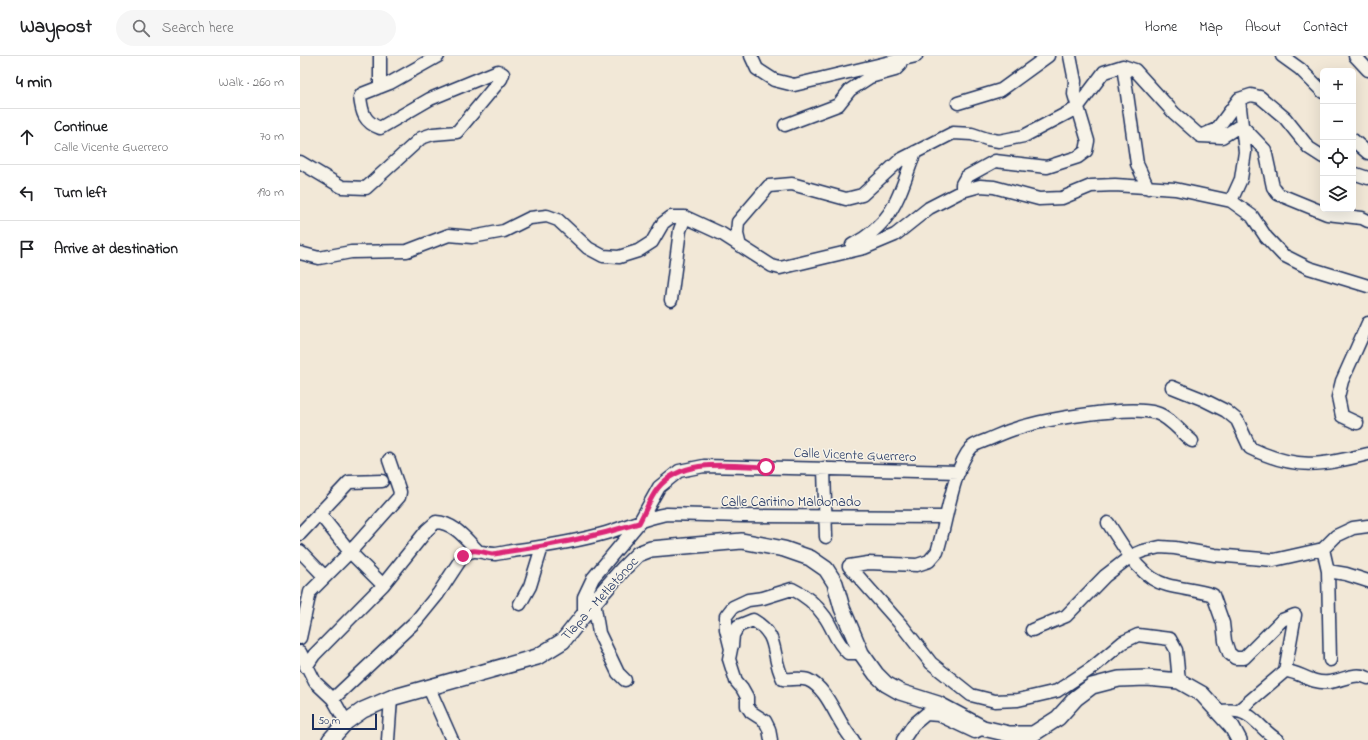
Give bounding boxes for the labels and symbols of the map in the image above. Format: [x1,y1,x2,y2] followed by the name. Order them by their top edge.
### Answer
[793,443,917,468] street label: Calle Vicente Guerrero
[757,458,775,476] route start
[721,492,861,513] street label: Calle Caritino Maldonado
[454,547,472,565] route end
[556,552,644,646] street label: Tlapa - Metlatónoc
[312,712,377,731] scale bar

